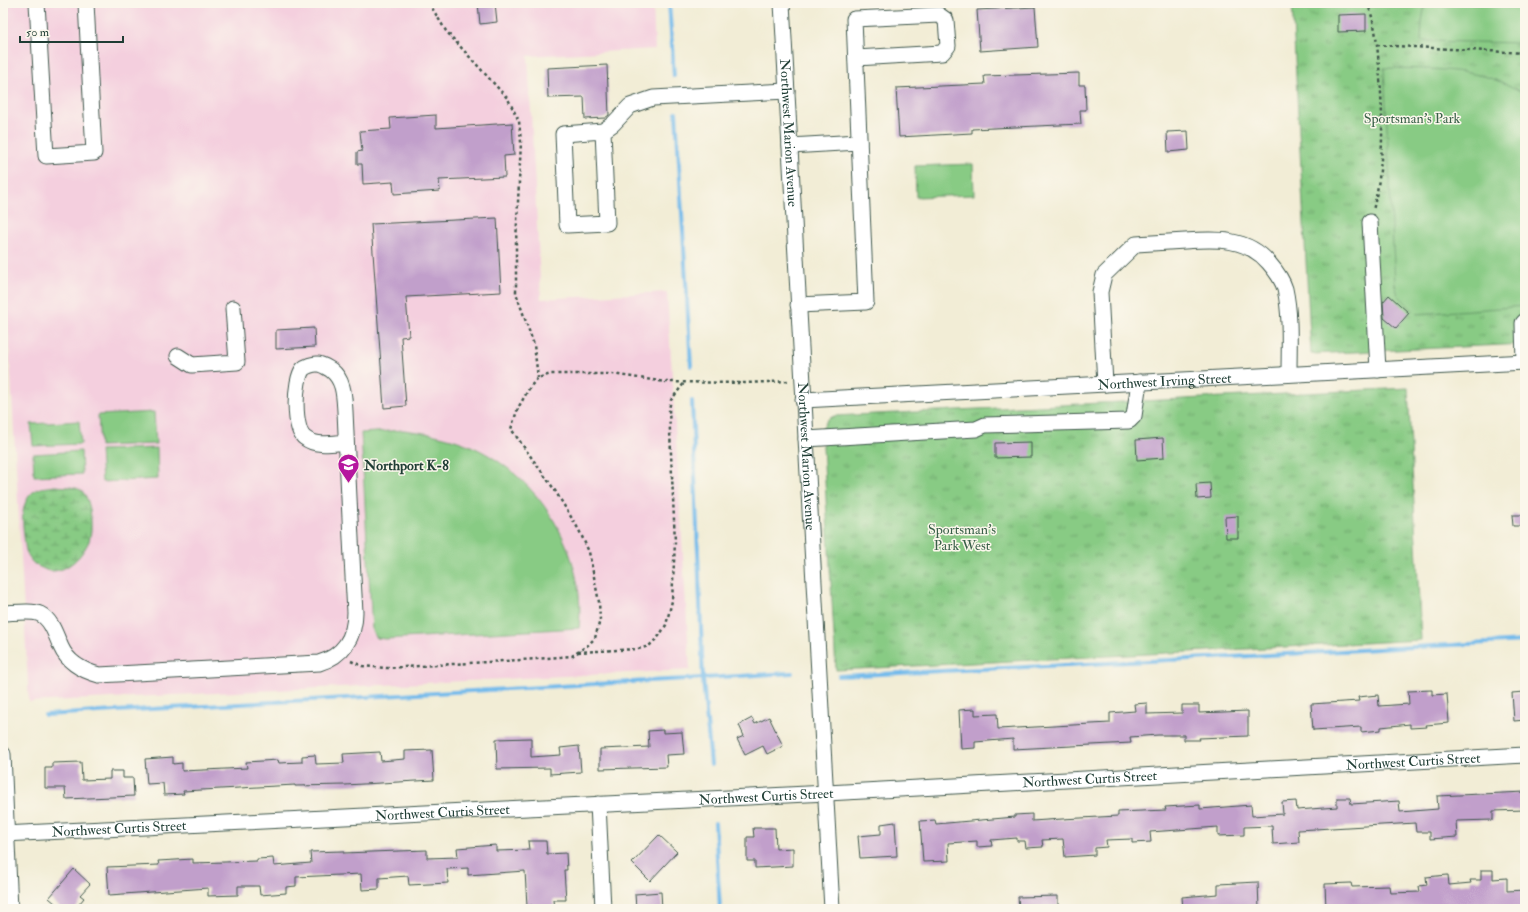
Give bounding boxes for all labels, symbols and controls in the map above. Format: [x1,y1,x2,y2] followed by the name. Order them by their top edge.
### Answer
[20,18,123,44] scale bar
[26,25,50,40] text: 50 m
[777,58,802,207] street label: Northwest Marion Avenue
[1364,110,1461,128] park label: Sportsman's Park
[1097,369,1232,393] street label: Northwest Irving Street
[794,382,820,531] street label: Northwest Marion Avenue
[335,452,361,485] school or university icon: Northport K-8
[363,457,449,475] place label: Northport K-8
[928,521,996,554] park label: Sportsman's Park West
[1345,749,1481,773] street label: Northwest Curtis Street
[1022,767,1158,791] street label: Northwest Curtis Street
[698,784,834,808] street label: Northwest Curtis Street
[375,800,511,824] street label: Northwest Curtis Street
[51,816,187,840] street label: Northwest Curtis Street

